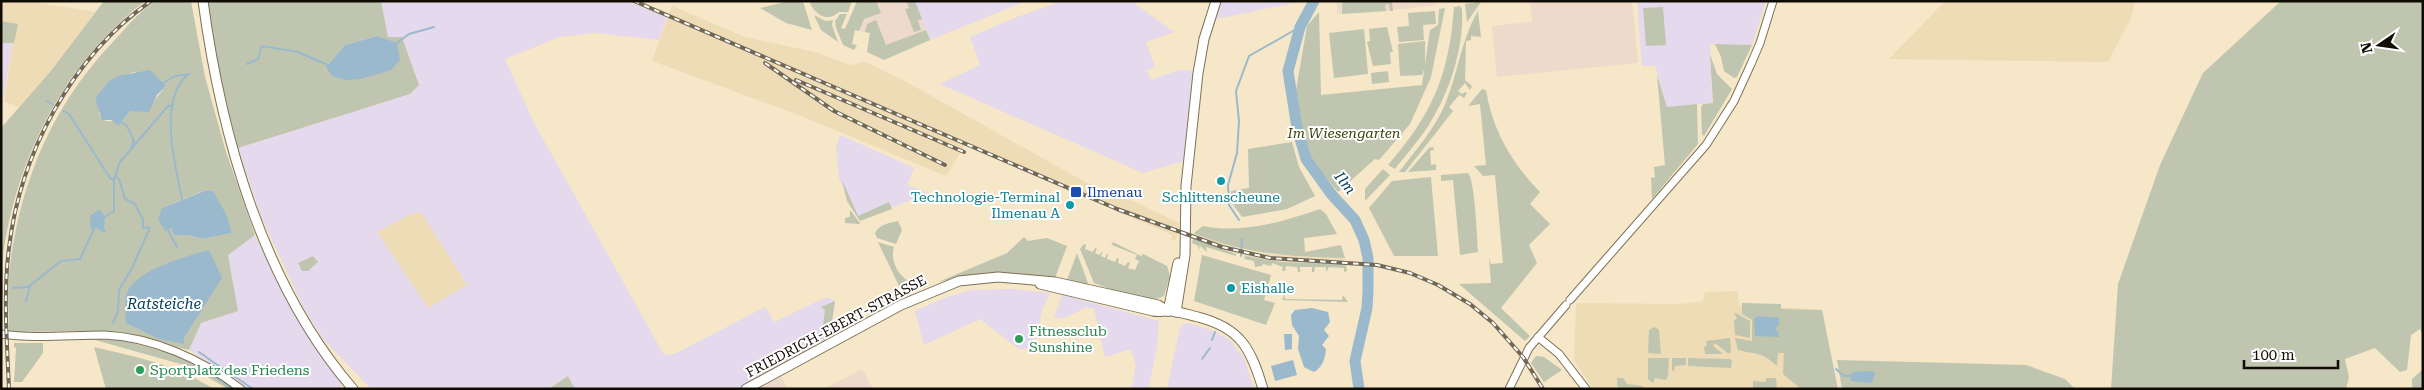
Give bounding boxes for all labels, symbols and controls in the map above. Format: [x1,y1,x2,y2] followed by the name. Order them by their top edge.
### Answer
[2354,20,2404,70] north arrow
[2357,41,2375,55] text: N
[1287,125,1401,141] park label: Im Wiesengarten
[1330,167,1359,198] water label: Ilm
[1215,175,1227,187] marker: Schlittenscheune
[1087,184,1143,200] place label: Ilmenau
[1069,185,1083,199] marker: Ilmenau
[911,189,1061,221] place label: Technologie-Terminal Ilmenau A
[1162,189,1280,205] place label: Schlittenscheune
[1064,199,1076,211] marker: Technologie-Terminal Ilmenau A
[743,272,929,380] street label: FRIEDRICH-EBERT-STRASSE
[1241,280,1294,296] place label: Eishalle
[1225,282,1237,294] marker: Eishalle
[126,295,202,313] water label: Ratsteiche
[1029,323,1107,355] place label: Fitnessclub Sunshine
[1013,333,1025,345] marker: Fitnessclub Sunshine
[2244,338,2338,370] scale bar
[2252,346,2295,364] text: 100 m
[150,362,310,378] place label: Sportplatz des Friedens
[134,364,146,376] marker: Sportplatz des Friedens

